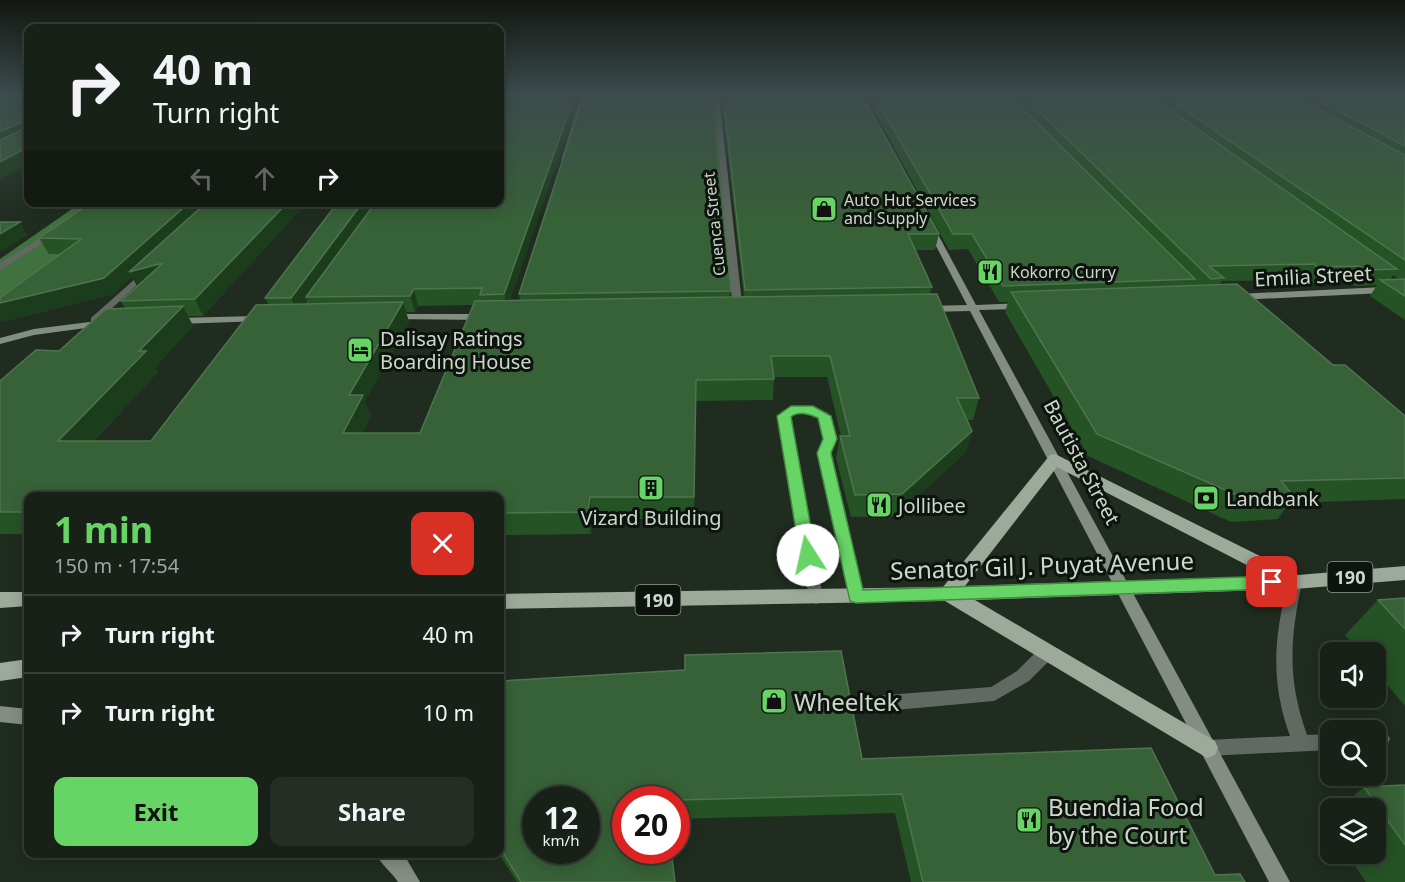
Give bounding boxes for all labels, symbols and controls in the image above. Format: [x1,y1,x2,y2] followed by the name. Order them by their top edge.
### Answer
[153,40,253,97] text: 40 m
[54,48,132,126] icon: right
[153,94,279,131] text: Turn right
[185,162,218,195] icon: left
[248,162,281,195] icon: ahead
[311,162,344,195] icon: right
[698,171,730,277] street label: Cuenca Street
[844,189,976,229] place label: Auto Hut Services and Supply
[809,194,839,224] shop icon: Auto Hut Services and Supply
[975,257,1005,287] restaurant icon: Kokorro Curry
[1254,259,1372,293] street label: Emilia Street
[1010,261,1117,283] place label: Kokorro Curry
[380,325,532,375] place label: Dalisay Ratings Boarding House
[345,335,375,365] hotel icon: Dalisay Ratings Boarding House
[1038,395,1126,529] street label: Bautista Street
[636,473,666,503] building icon: Vizard Building
[1191,483,1221,513] bank icon: Landbank
[1226,485,1319,512] place label: Landbank
[864,490,894,520] restaurant icon: Jollibee
[896,492,966,519] place label: Jollibee
[581,504,721,531] place label: Vizard Building
[54,505,153,554] text: 1 min
[411,512,474,575] button: close
[776,523,840,587] position arrow
[890,543,1194,587] street label: Senator Gil J. Puyat Avenue
[54,552,179,579] text: 150 m · 17:54
[1246,556,1297,607] pin
[1328,562,1372,592] road number: 190
[1255,565,1288,598] icon: arrive
[636,585,680,615] road number: 190
[54,618,87,651] icon: right
[105,619,215,649] text: Turn right
[423,619,474,649] text: 40 m
[1320,642,1386,864] map controls
[1320,642,1386,708] button: sound
[794,685,900,718] place label: Wheeltek
[759,686,789,716] shop icon: Wheeltek
[54,696,87,729] icon: right
[105,697,215,727] text: Turn right
[423,697,474,727] text: 10 m
[1320,720,1386,786] button: search
[54,777,258,846] button: Exit
[270,777,474,846] button: Share
[612,786,690,864] speed limit sign: 20
[1048,790,1204,851] place label: Buendia Food by the Court
[544,797,578,838] text: 12
[1320,798,1386,864] button: layers
[1014,805,1044,835] restaurant icon: Buendia Food by the Court
[543,830,579,850] text: km/h

